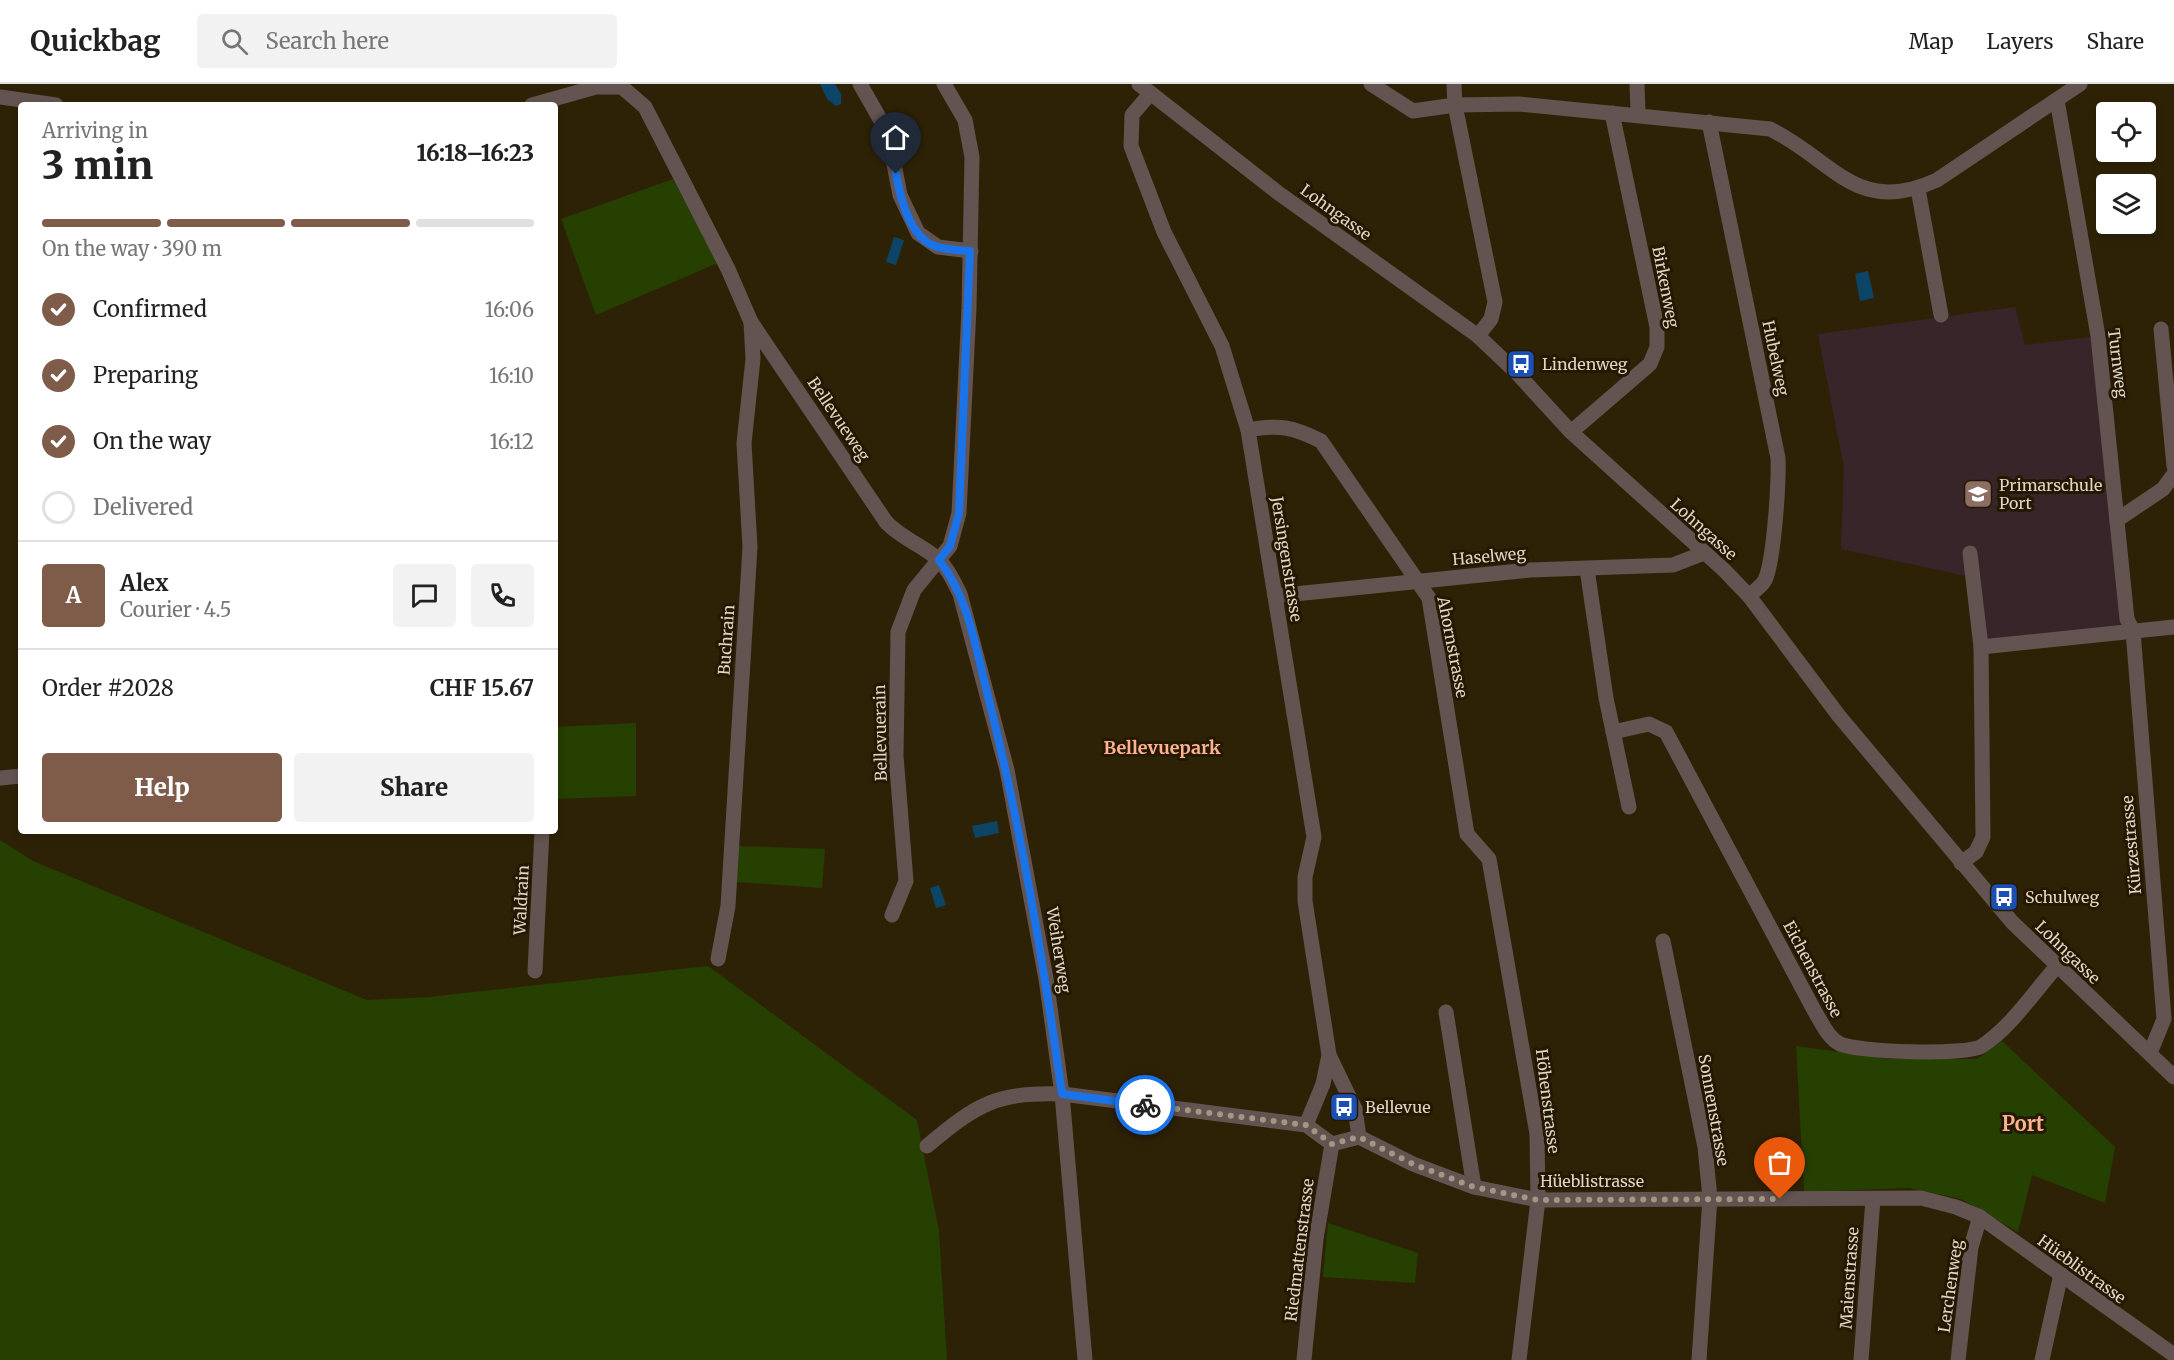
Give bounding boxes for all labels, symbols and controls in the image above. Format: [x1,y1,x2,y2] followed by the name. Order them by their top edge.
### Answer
[197,14,617,68] search box
[30,23,161,59] text: Quickbag
[218,25,251,58] icon: search
[266,27,389,55] text: Search here
[1909,28,1954,55] text: Map
[1987,28,2054,55] text: Layers
[2087,28,2144,55] text: Share
[2096,102,2156,234] map controls
[2096,102,2156,162] button: locate
[870,112,921,174] pin
[42,118,148,143] text: Arriving in
[879,121,912,154] icon: home
[417,139,534,167] text: 16:18–16:23
[42,141,153,190] text: 3 min
[2096,174,2156,234] button: layers
[1297,180,1375,244] street label: Lohngasse
[42,236,222,261] text: On the way · 390 m
[1648,245,1684,330] street label: Birkenweg
[42,293,75,326] icon: check
[93,295,207,323] text: Confirmed
[485,297,534,322] text: 16:06
[1758,318,1794,398] street label: Hubelweg
[2104,327,2132,399] street label: Turnweg
[1505,348,1537,380] bus stop icon: Lindenweg
[1542,354,1628,374] place label: Lindenweg
[42,359,75,392] icon: check
[93,361,198,389] text: Preparing
[489,363,534,388] text: 16:10
[804,373,875,465] street label: Bellevueweg
[42,425,75,458] icon: check
[93,427,211,455] text: On the way
[490,429,534,454] text: 16:12
[1999,475,2102,513] place label: Primarschule Port
[1962,478,1994,510] school or university icon: Primarschule Port
[93,493,193,521] text: Delivered
[1267,494,1307,623] street label: Jersingenstrasse
[1667,494,1741,564] street label: Lohngasse
[1451,543,1527,569] street label: Haselweg
[393,564,456,627] button: chat
[471,564,534,627] button: phone
[120,569,169,597] text: Alex
[66,581,81,609] text: A
[1433,594,1473,699] street label: Ahornstrasse
[120,597,232,622] text: Courier · 4.5
[714,604,738,676] street label: Buchrain
[42,674,174,702] text: Order #2028
[430,674,534,702] text: CHF 15.67
[869,684,891,782] street label: Bellevuerain
[1103,736,1221,759] district label: Bellevuepark
[42,753,282,822] button: Help
[294,753,534,822] button: Share
[2117,795,2145,895] street label: Kürzestrasse
[509,864,533,936] street label: Waldrain
[1988,881,2020,913] bus stop icon: Schulweg
[2025,887,2099,907] place label: Schulweg
[1042,905,1076,995] street label: Weiherweg
[2031,916,2105,988] street label: Lohngasse
[1779,917,1847,1021] street label: Eichenstrasse
[1532,1048,1564,1154] street label: Höhenstrasse
[1694,1053,1734,1167] street label: Sonnenstrasse
[1115,1075,1175,1135] courier
[1129,1089,1162,1122] icon: bike
[1328,1091,1360,1123] bus stop icon: Bellevue
[1365,1097,1430,1117] place label: Bellevue
[2002,1111,2044,1136] district label: Port
[1754,1137,1805,1199] pin
[1763,1146,1796,1179] icon: bag
[1540,1171,1644,1191] street label: Hüeblistrasse
[1280,1177,1318,1323] street label: Riedmattenstrasse
[1835,1226,1863,1330] street label: Maienstrasse
[2034,1230,2130,1308] street label: Hüeblistrasse
[1934,1238,1966,1334] street label: Lerchenweg

